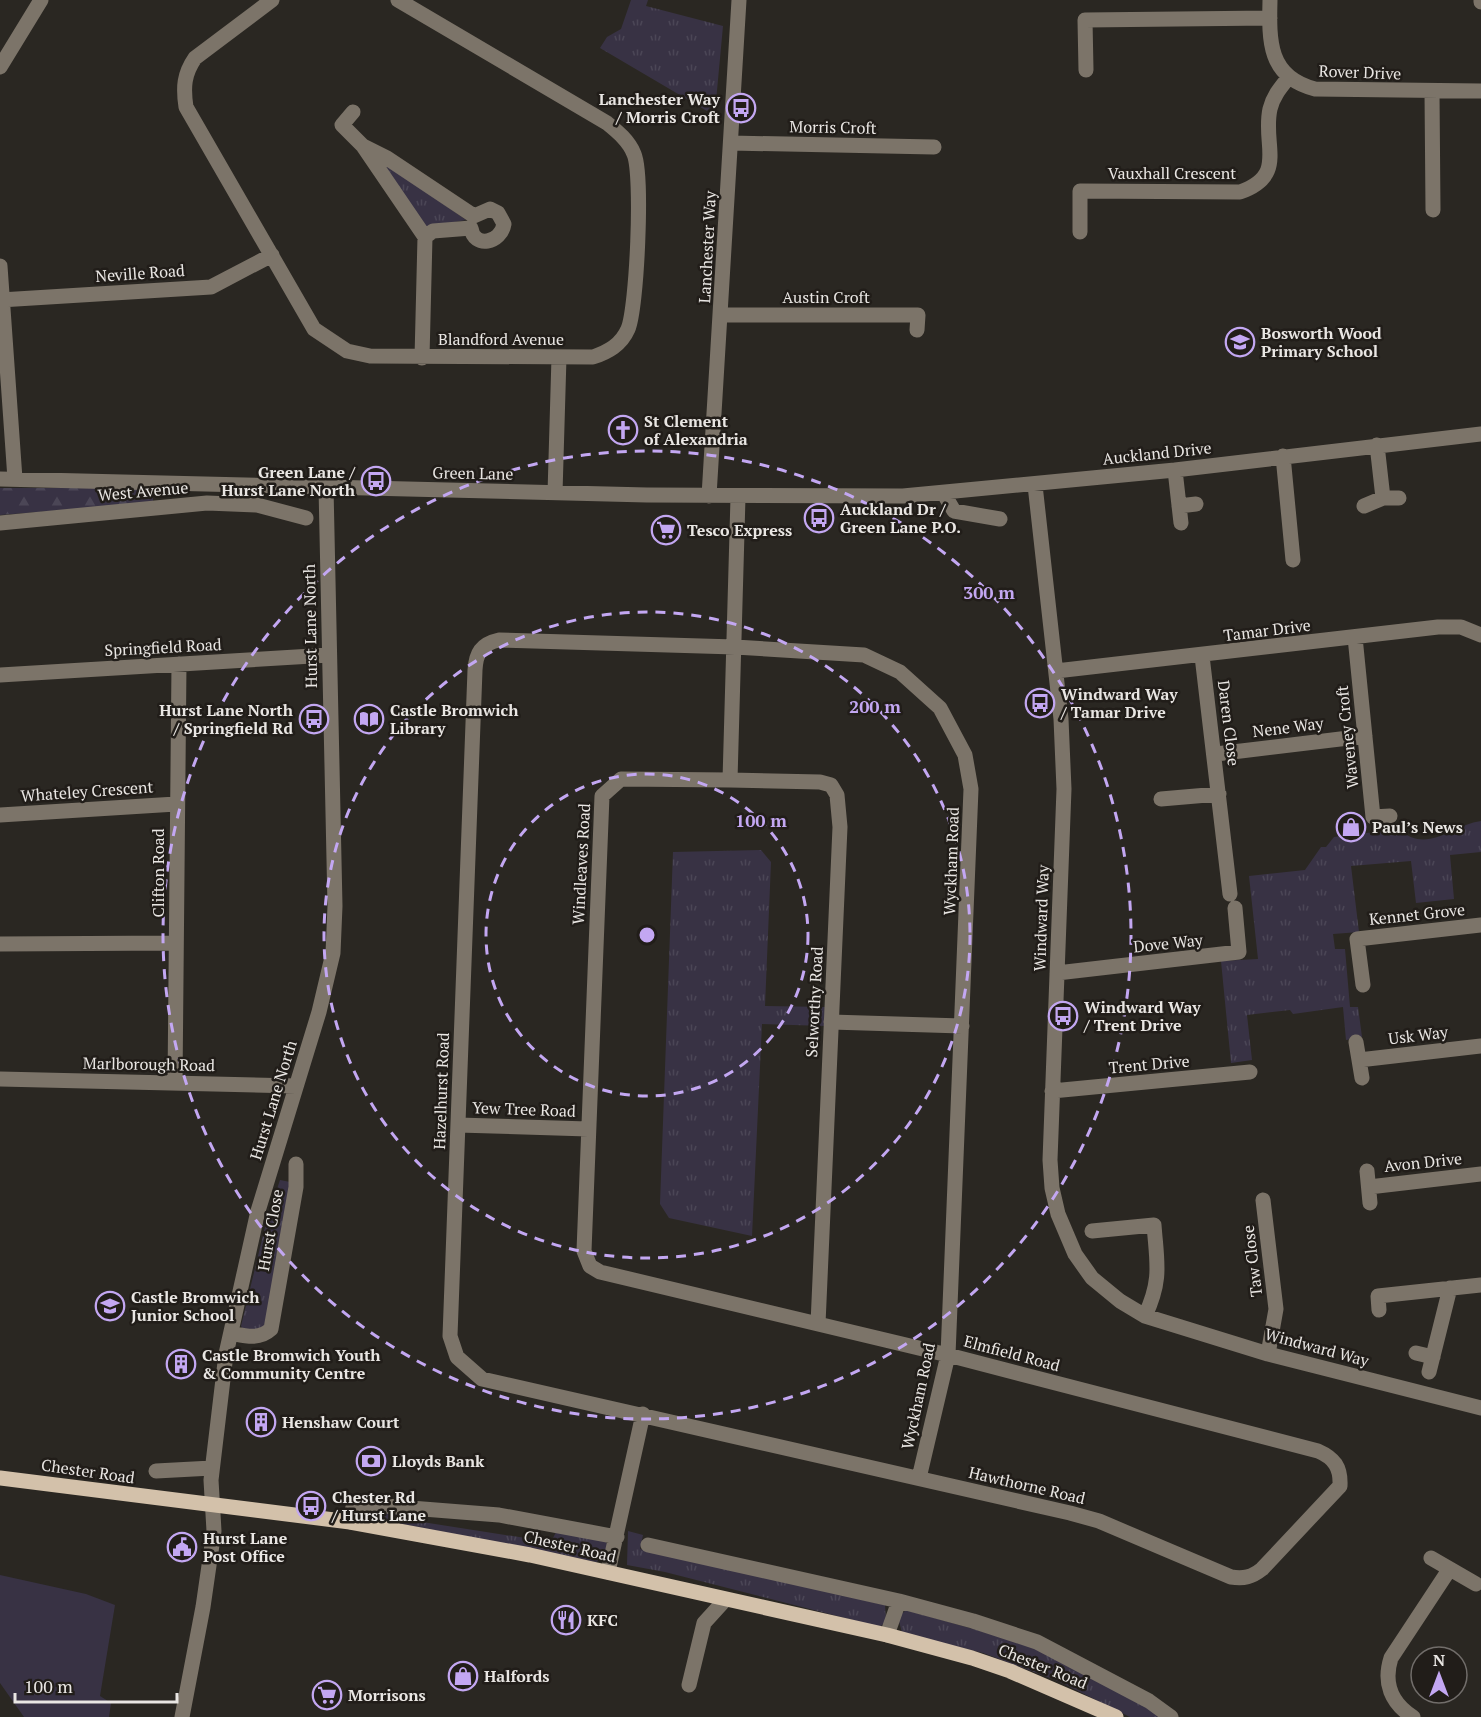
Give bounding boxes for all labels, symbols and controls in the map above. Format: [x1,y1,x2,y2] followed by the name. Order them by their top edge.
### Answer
[1318,60,1402,84] street label: Rover Drive
[599,88,721,128] place label: Lanchester Way / Morris Croft
[725,92,757,124] bus stop icon: Lanchester Way / Morris Croft
[789,115,877,139] street label: Morris Croft
[1108,162,1236,184] street label: Vauxhall Crescent
[693,189,721,304] street label: Lanchester Way
[95,259,186,287] street label: Neville Road
[782,286,870,308] street label: Austin Croft
[1261,322,1382,362] place label: Bosworth Wood Primary School
[1224,326,1256,358] school or university icon: Bosworth Wood Primary School
[438,328,564,350] street label: Blandford Avenue
[644,410,748,450] place label: St Clement of Alexandria
[607,414,639,446] church icon: St Clement of Alexandria
[1102,436,1212,470] street label: Auckland Drive
[221,461,356,501] place label: Green Lane / Hurst Lane North
[432,461,514,485] street label: Green Lane
[360,465,392,497] bus stop icon: Green Lane / Hurst Lane North
[97,476,189,506] street label: West Avenue
[840,498,961,538] place label: Auckland Dr / Green Lane P.O.
[803,502,835,534] bus stop icon: Auckland Dr / Green Lane P.O.
[650,514,682,546] supermarket icon: Tesco Express
[687,519,792,541] place label: Tesco Express
[298,563,322,688] street label: Hurst Lane North
[963,580,1015,604] text: 300 m
[1222,614,1312,646] street label: Tamar Drive
[104,633,222,661] street label: Springfield Road
[1213,679,1245,767] street label: Daren Close
[1060,683,1178,723] place label: Windward Way / Tamar Drive
[1331,684,1363,790] street label: Waveney Croft
[1024,687,1056,719] bus stop icon: Windward Way / Tamar Drive
[849,694,901,718] text: 200 m
[159,699,294,739] place label: Hurst Lane North / Springfield Rd
[390,699,519,739] place label: Castle Bromwich Library
[298,703,330,735] bus stop icon: Hurst Lane North / Springfield Rd
[353,703,385,735] library icon: Castle Bromwich Library
[1251,712,1326,742] street label: Nene Way
[20,775,154,807] street label: Whateley Crescent
[567,803,595,925] street label: Windleaves Road
[938,806,964,916] street label: Wyckham Road
[735,808,787,832] text: 100 m
[1335,811,1367,843] shop icon: Paul’s News
[1372,816,1463,838] place label: Paul’s News
[147,828,169,918] street label: Clifton Road
[1028,863,1054,972] street label: Windward Way
[1368,898,1466,930] street label: Kennet Grove
[637,925,657,945] centre of rings
[1132,928,1205,958] street label: Dove Way
[800,946,828,1058] street label: Selworthy Road
[1083,996,1201,1036] place label: Windward Way / Trent Drive
[1047,1000,1079,1032] bus stop icon: Windward Way / Trent Drive
[1387,1020,1450,1050] street label: Usk Way
[428,1032,454,1150] street label: Hazelhurst Road
[244,1037,302,1163] street label: Hurst Lane North
[1108,1050,1190,1078] street label: Trent Drive
[83,1052,215,1076] street label: Marlborough Road
[472,1096,576,1122] street label: Yew Tree Road
[1383,1147,1463,1177] street label: Avon Drive
[252,1187,288,1273] street label: Hurst Close
[1237,1224,1267,1298] street label: Taw Close
[131,1286,260,1326] place label: Castle Bromwich Junior School
[94,1290,126,1322] school or university icon: Castle Bromwich Junior School
[1263,1323,1372,1372] street label: Windward Way
[961,1330,1063,1376] street label: Elmfield Road
[896,1341,940,1451] street label: Wyckham Road
[202,1344,381,1384] place label: Castle Bromwich Youth & Community Centre
[165,1348,197,1380] building icon: Castle Bromwich Youth & Community Centre
[245,1406,277,1438] building icon: Henshaw Court
[282,1411,400,1433] place label: Henshaw Court
[355,1445,387,1477] bank icon: Lloyds Bank
[392,1450,485,1472] place label: Lloyds Bank
[40,1454,136,1488] street label: Chester Road
[967,1461,1087,1509] street label: Hawthorne Road
[331,1486,426,1526] place label: Chester Rd / Hurst Lane
[295,1490,327,1522] bus stop icon: Chester Rd / Hurst Lane
[522,1525,619,1567] street label: Chester Road
[203,1527,288,1567] place label: Hurst Lane Post Office
[166,1531,198,1563] public building icon: Hurst Lane Post Office
[550,1604,582,1636] restaurant icon: KFC
[587,1609,618,1631] place label: KFC
[995,1638,1091,1694] street label: Chester Road
[1409,1645,1469,1705] north arrow
[1433,1649,1445,1671] text: N
[447,1660,479,1692] shop icon: Halfords
[484,1665,549,1687] place label: Halfords
[15,1666,177,1704] scale bar
[24,1674,73,1698] text: 100 m
[311,1679,343,1711] supermarket icon: Morrisons
[348,1684,426,1706] place label: Morrisons

